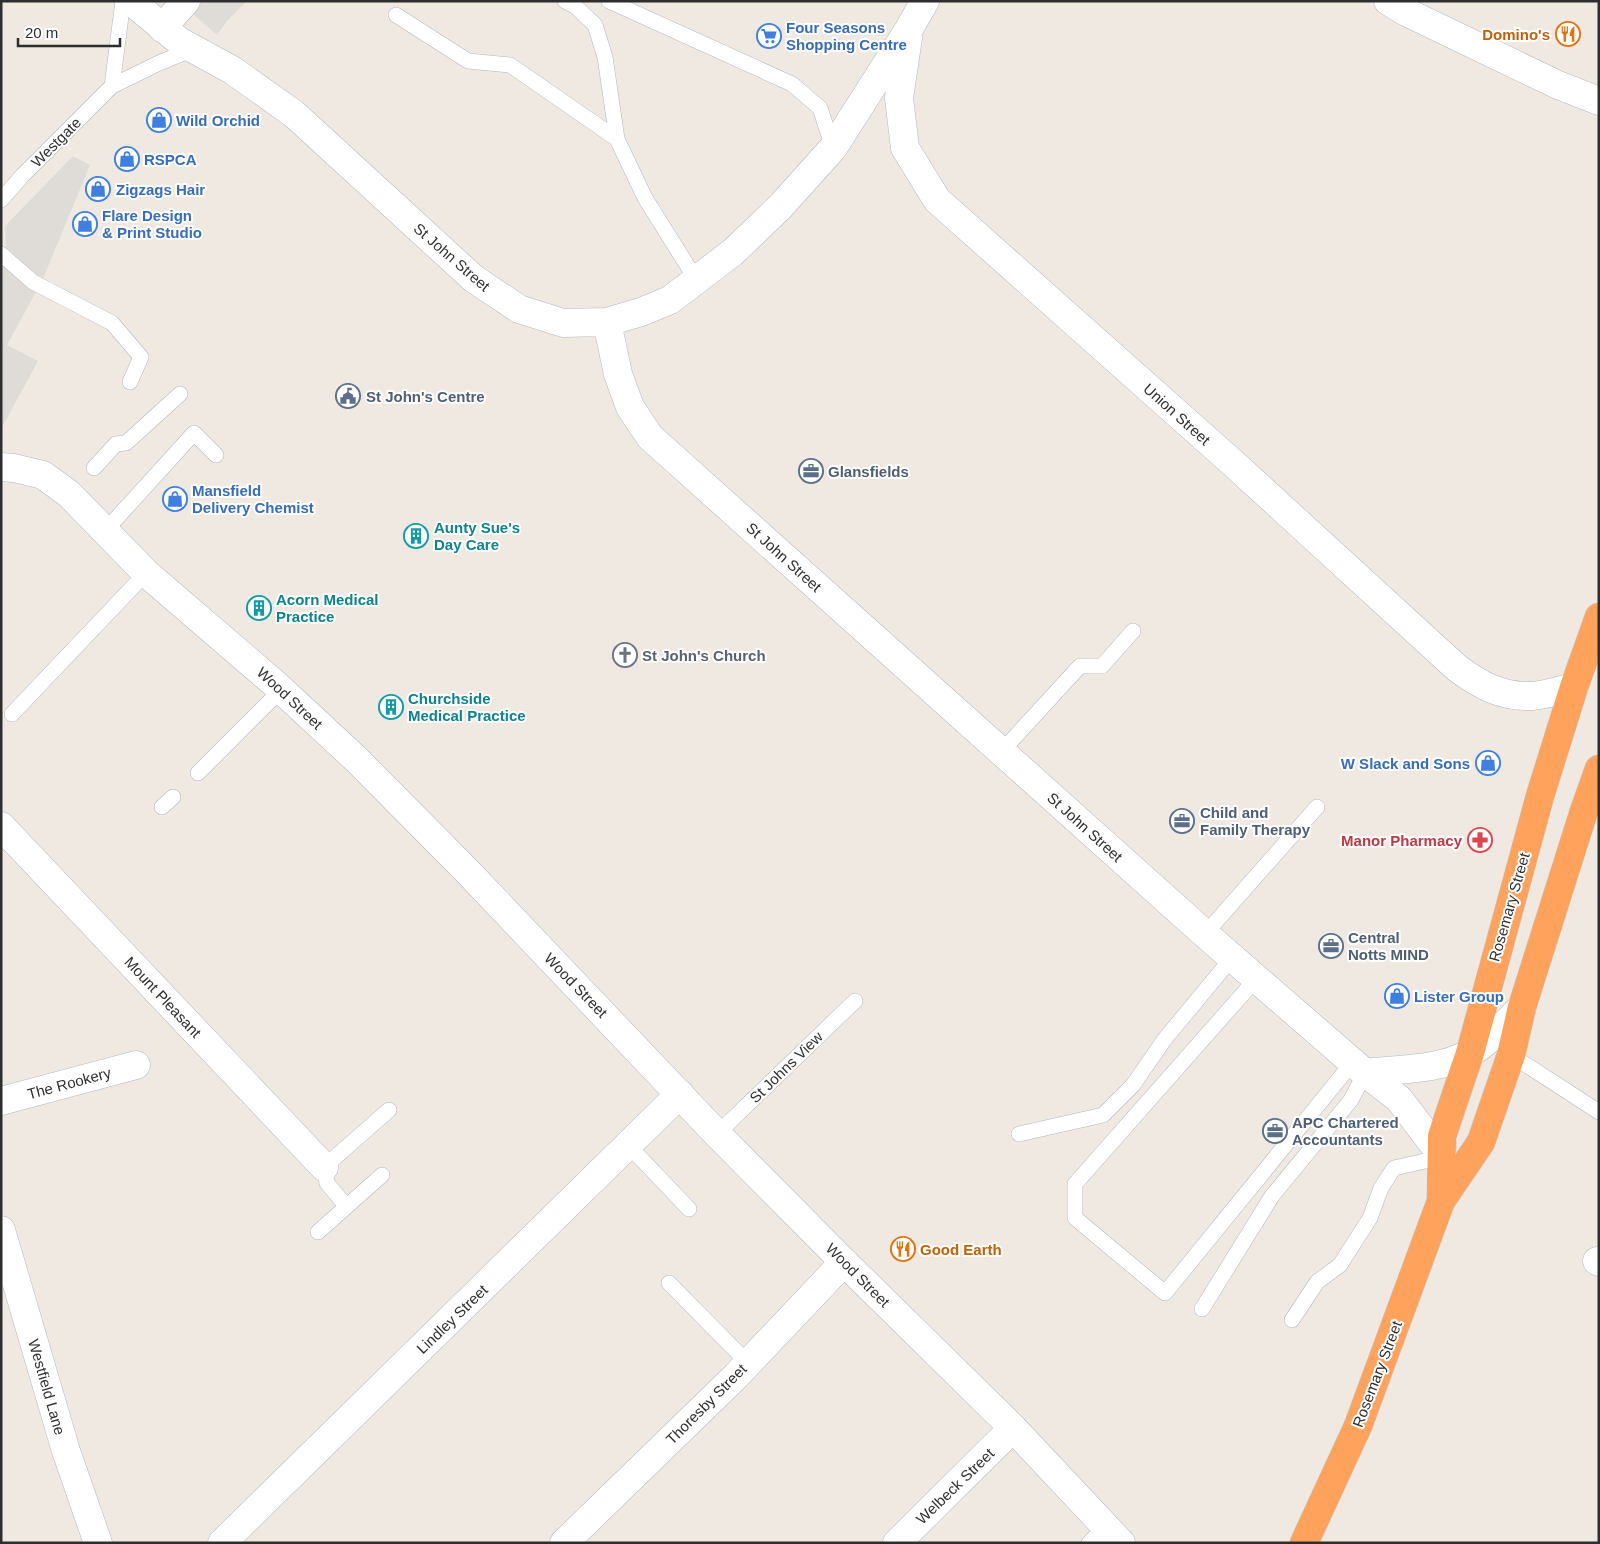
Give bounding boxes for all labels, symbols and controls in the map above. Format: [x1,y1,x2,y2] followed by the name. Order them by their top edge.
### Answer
[18,15,120,47] scale bar
[786,19,907,53] place label: Four Seasons Shopping Centre
[1555,21,1581,47] restaurant icon: Domino's
[756,23,782,49] supermarket icon: Four Seasons Shopping Centre
[25,24,58,41] text: 20 m
[1482,26,1550,43] place label: Domino's
[146,107,172,133] shop icon: Wild Orchid
[176,112,260,129] place label: Wild Orchid
[28,114,84,170] street label: Westgate
[114,146,140,172] shop icon: RSPCA
[144,151,197,168] place label: RSPCA
[85,176,111,202] shop icon: Zigzags Hair
[116,181,205,198] place label: Zigzags Hair
[102,207,202,241] place label: Flare Design & Print Studio
[72,211,98,237] shop icon: Flare Design & Print Studio
[411,219,494,295] street label: St John Street
[1140,380,1214,449] street label: Union Street
[335,383,361,409] public building icon: St John's Centre
[366,388,485,405] place label: St John's Centre
[798,458,824,484] office icon: Glansfields
[828,463,909,480] place label: Glansfields
[192,482,314,516] place label: Mansfield Delivery Chemist
[162,486,188,512] shop icon: Mansfield Delivery Chemist
[434,519,520,553] place label: Aunty Sue's Day Care
[743,519,826,596] street label: St John Street
[403,523,429,549] building icon: Aunty Sue's Day Care
[276,591,379,625] place label: Acorn Medical Practice
[246,595,272,621] building icon: Acorn Medical Practice
[612,642,638,668] church icon: St John's Church
[642,647,766,664] place label: St John's Church
[254,663,327,733] street label: Wood Street
[408,690,526,724] place label: Churchside Medical Practice
[378,694,404,720] building icon: Churchside Medical Practice
[1475,750,1501,776] shop icon: W Slack and Sons
[1341,755,1470,772] place label: W Slack and Sons
[1044,789,1127,866] street label: St John Street
[1200,804,1311,838] place label: Child and Family Therapy
[1169,808,1195,834] office icon: Child and Family Therapy
[1467,827,1493,853] pharmacy icon: Manor Pharmacy
[1341,832,1463,849] place label: Manor Pharmacy
[1485,850,1533,963] street label: Rosemary Street
[1348,929,1429,963] place label: Central Notts MIND
[1318,933,1344,959] office icon: Central Notts MIND
[541,949,612,1021] street label: Wood Street
[121,953,205,1042] street label: Mount Pleasant
[1384,983,1410,1009] shop icon: Lister Group
[1414,988,1504,1005] place label: Lister Group
[746,1028,826,1106] street label: St Johns View
[25,1064,113,1102] street label: The Rookery
[1292,1114,1399,1148] place label: APC Chartered Accountants
[1262,1118,1288,1144] office icon: APC Chartered Accountants
[890,1236,916,1262] restaurant icon: Good Earth
[823,1240,894,1311] street label: Wood Street
[920,1241,1002,1258] place label: Good Earth
[413,1280,491,1357] street label: Lindley Street
[1349,1318,1405,1430] street label: Rosemary Street
[25,1337,69,1437] street label: Westfield Lane
[662,1360,750,1448] street label: Thoresby Street
[913,1444,998,1527] street label: Welbeck Street

